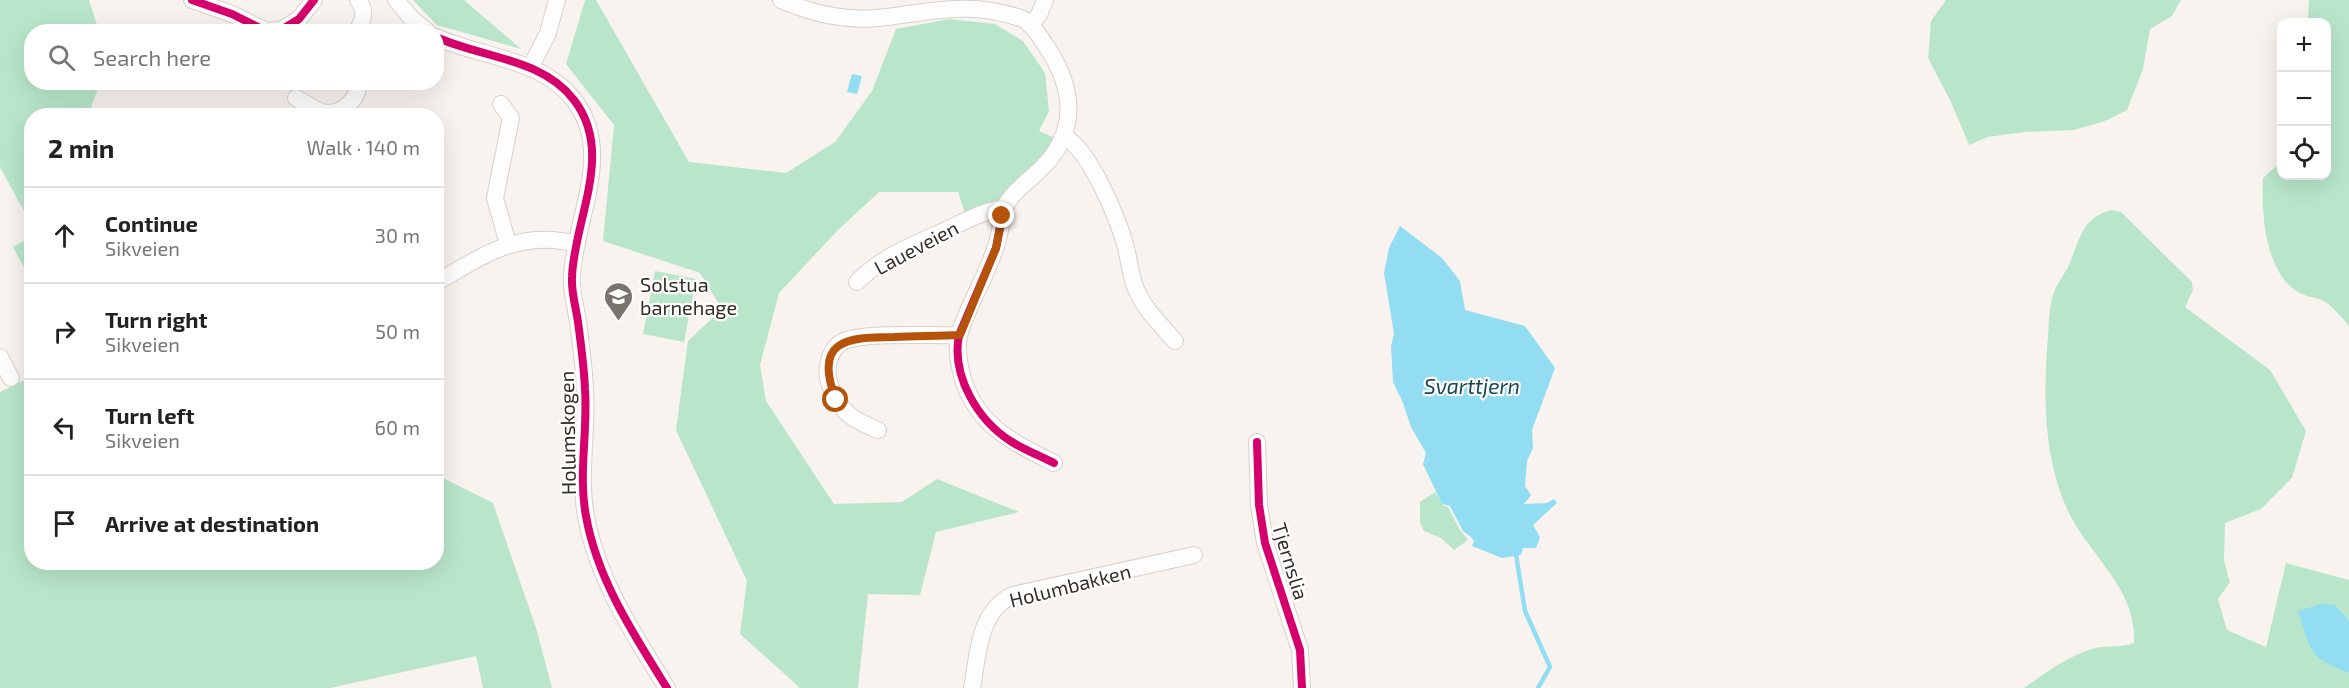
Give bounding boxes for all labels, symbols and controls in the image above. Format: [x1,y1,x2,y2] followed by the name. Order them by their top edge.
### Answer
[2277,18,2331,180] map controls
[2277,18,2331,72] button: +
[24,24,444,90] search box
[45,41,78,74] icon: search
[93,44,211,70] text: Search here
[2277,72,2331,126] button: −
[2277,126,2331,180] button: locate
[48,132,114,163] text: 2 min
[306,135,420,159] text: Walk · 140 m
[988,202,1014,228] route end
[105,210,198,236] text: Continue
[870,215,962,279] street label: Laueveien
[48,219,81,252] icon: ahead
[375,223,420,247] text: 30 m
[105,236,180,260] text: Sikveien
[640,272,737,319] place label: Solstua barnehage
[603,280,635,322] school or university icon: Solstua barnehage
[105,306,207,332] text: Turn right
[48,315,81,348] icon: right
[375,319,420,343] text: 50 m
[105,332,180,356] text: Sikveien
[554,371,580,495] street label: Holumskogen
[1424,373,1520,399] water label: Svarttjern
[822,386,848,412] route start
[105,402,194,428] text: Turn left
[48,411,81,444] icon: left
[375,415,420,439] text: 60 m
[105,428,180,452] text: Sikveien
[48,507,81,540] icon: arrive
[105,510,319,536] text: Arrive at destination
[1268,520,1314,602] street label: Tjernslia
[1007,558,1133,612] street label: Holumbakken

